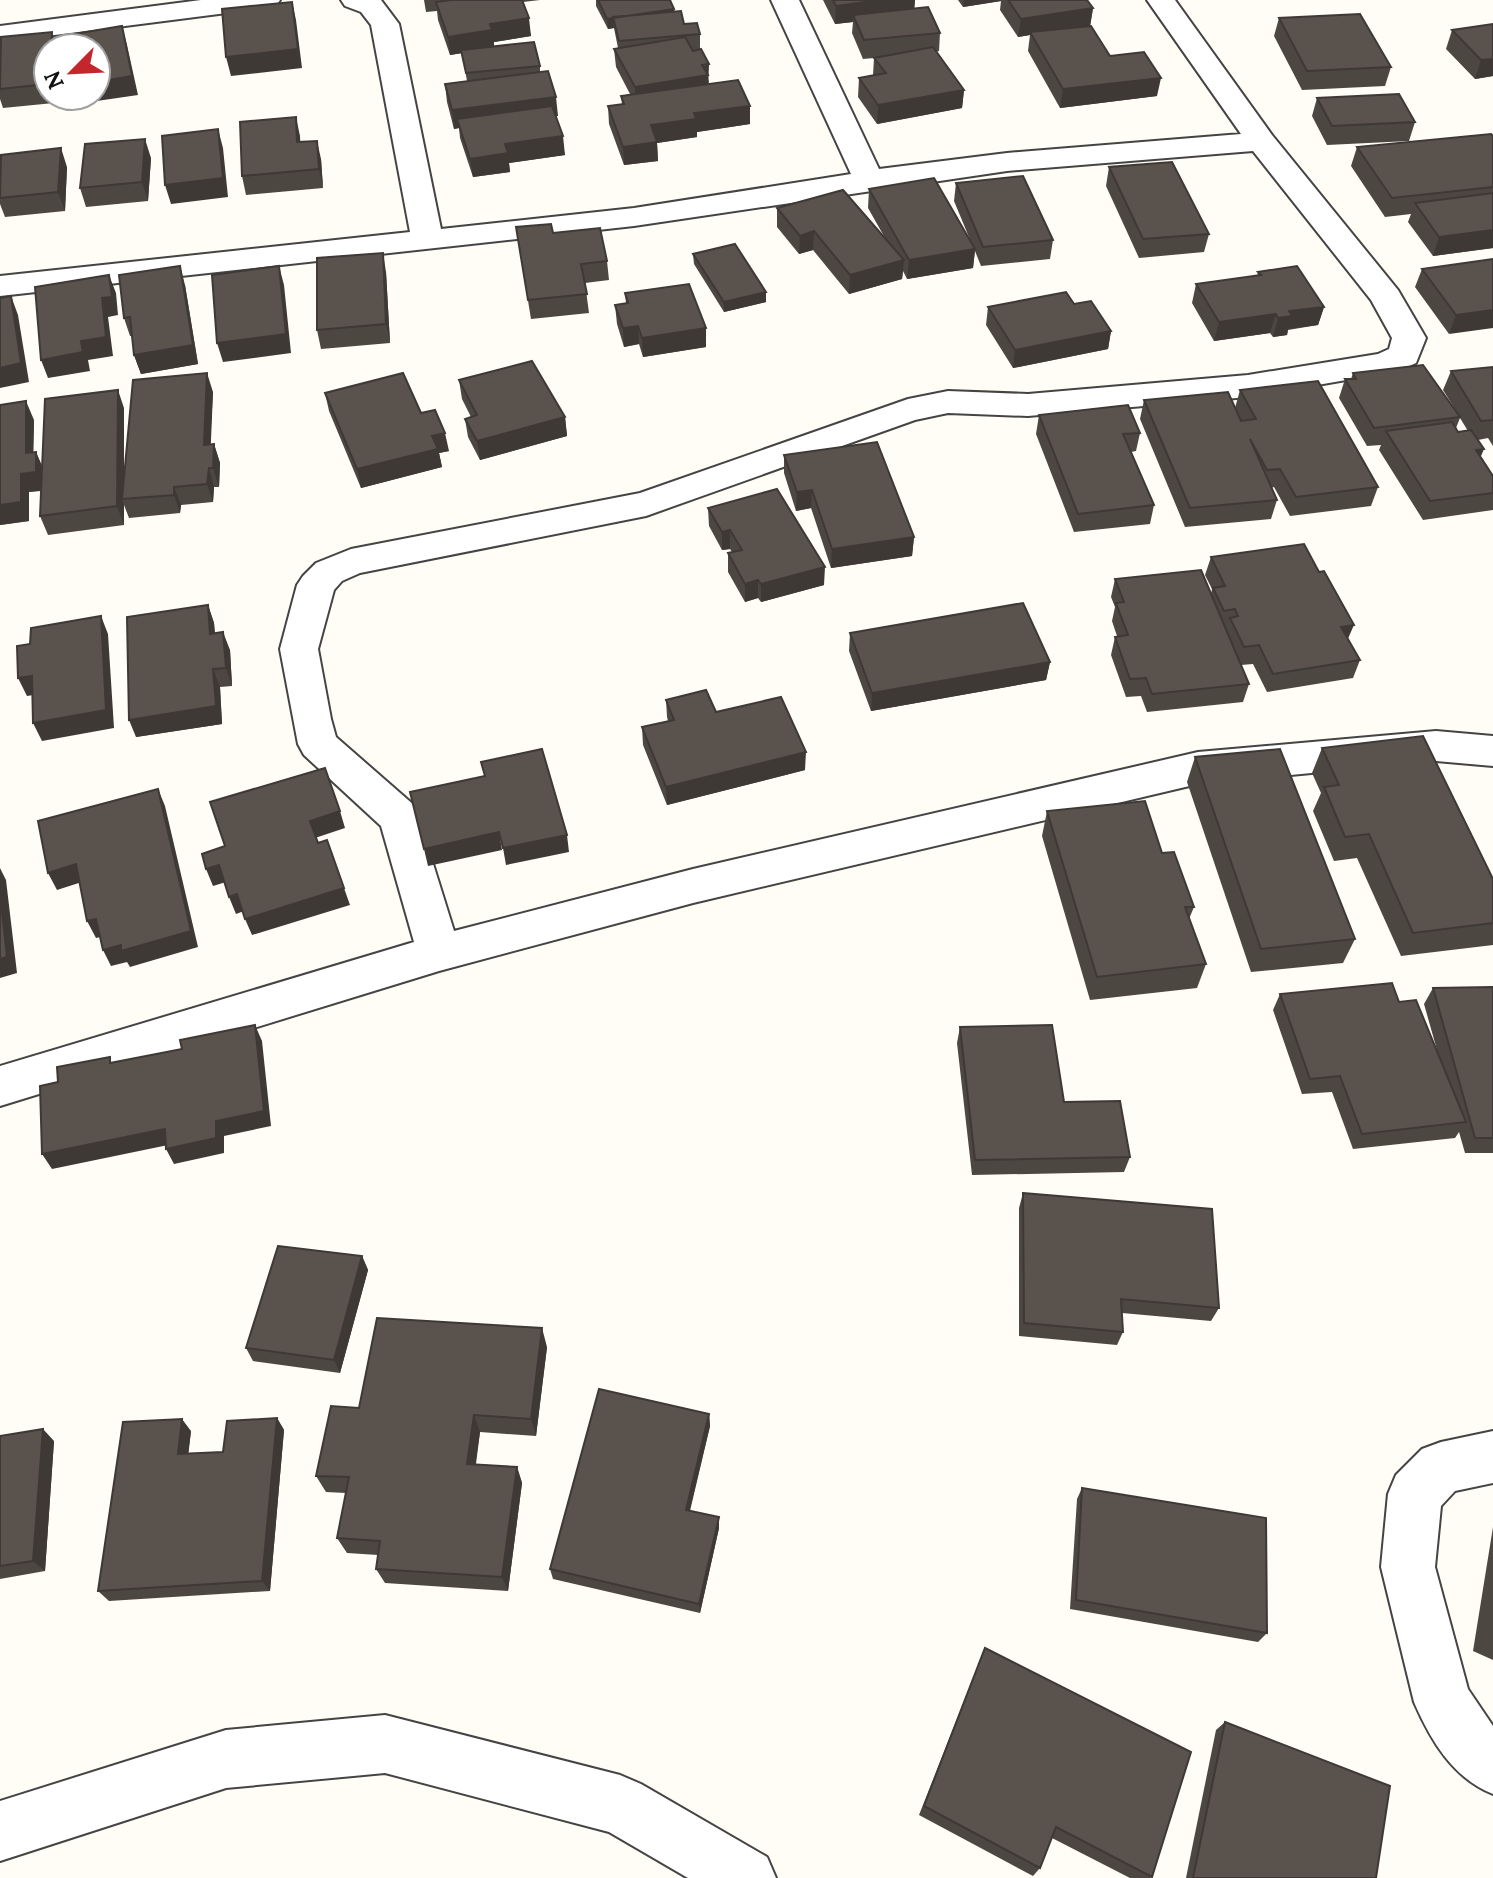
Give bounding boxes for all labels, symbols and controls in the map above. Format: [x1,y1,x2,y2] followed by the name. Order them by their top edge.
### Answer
[32,32,112,112] north arrow
[37,67,70,94] text: N

